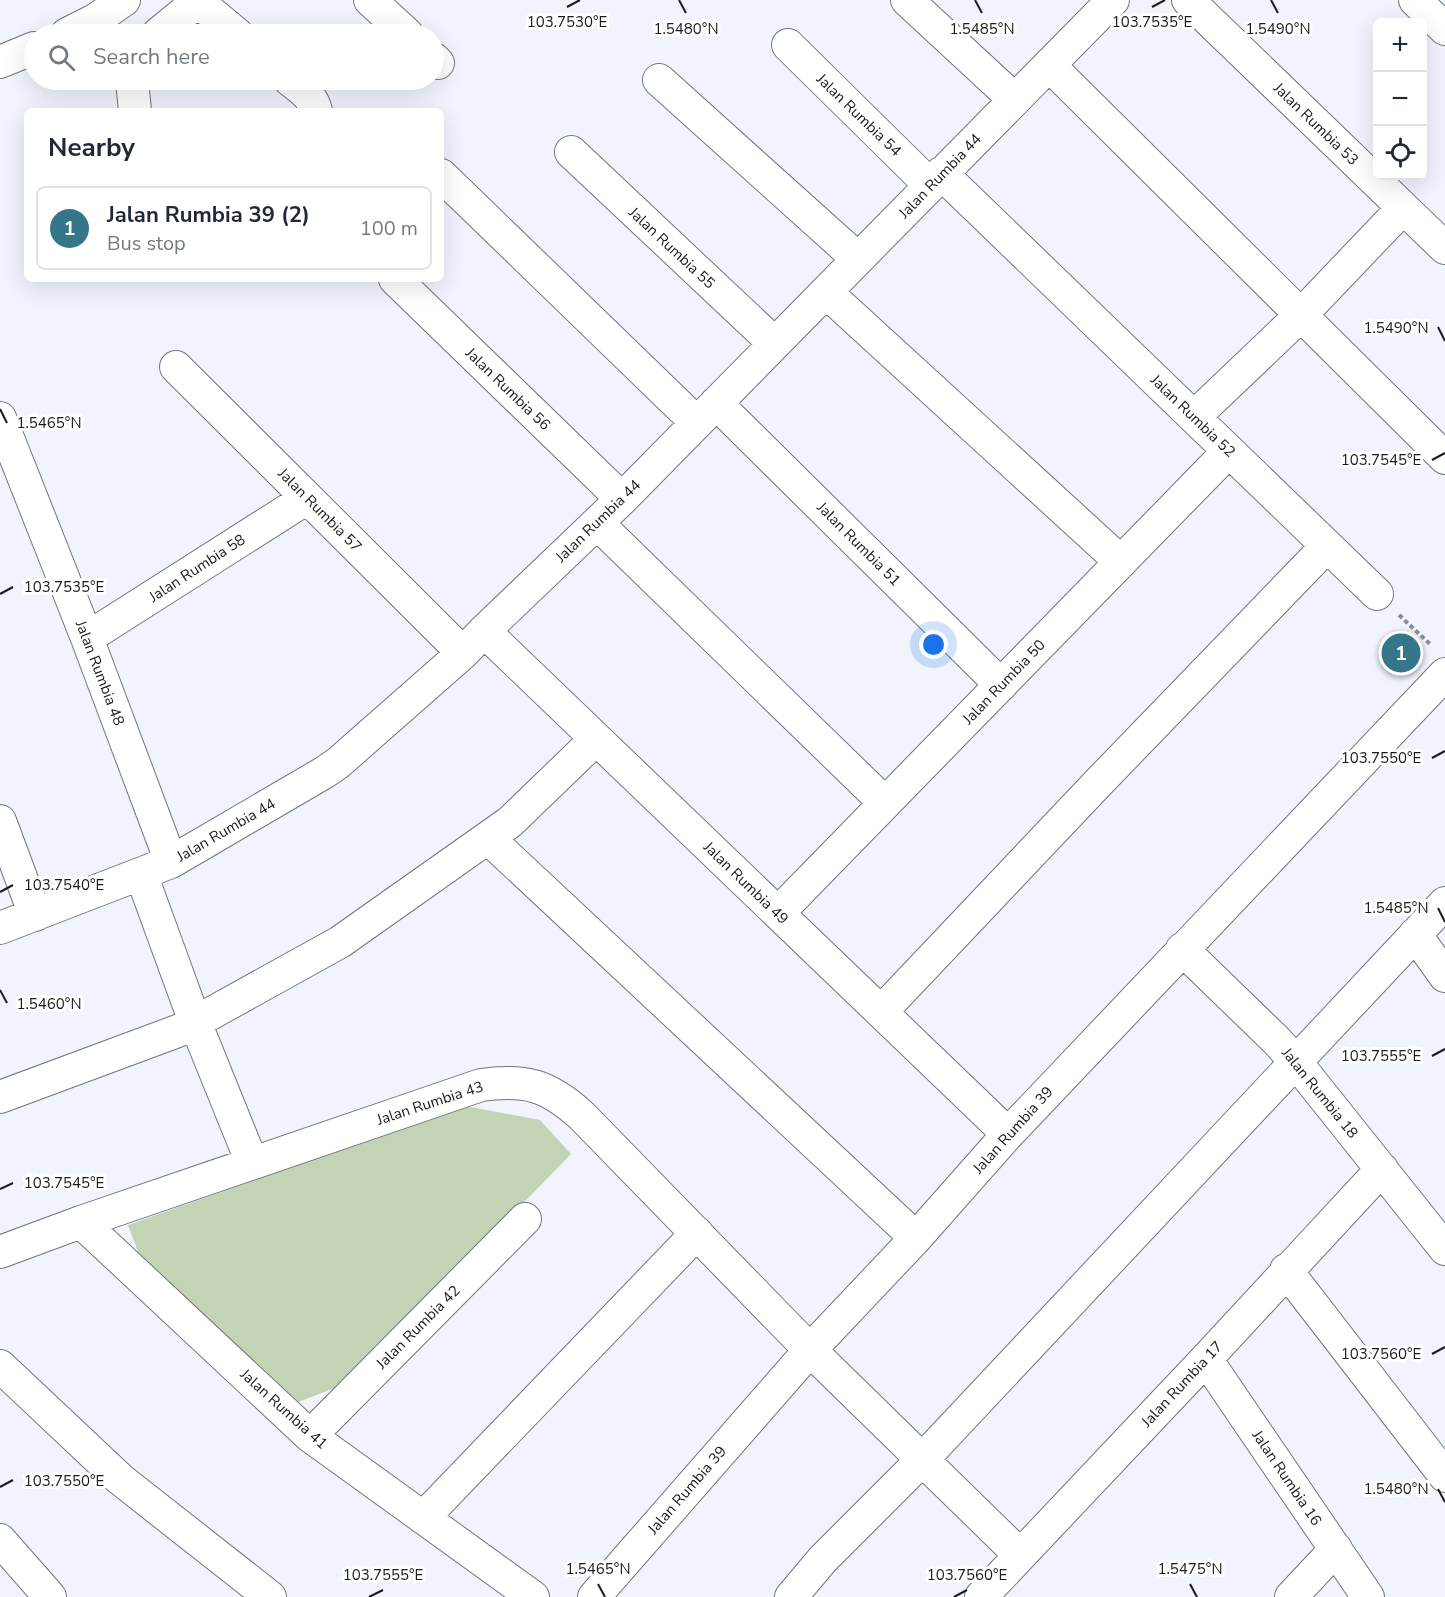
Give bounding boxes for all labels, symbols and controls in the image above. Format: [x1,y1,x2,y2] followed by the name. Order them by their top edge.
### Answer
[527,12,607,32] text: 103.7530°E
[1112,12,1192,32] text: 103.7535°E
[1373,18,1427,180] map controls
[1373,18,1427,72] button: +
[653,19,719,39] text: 1.5480°N
[949,19,1015,39] text: 1.5485°N
[1245,19,1311,39] text: 1.5490°N
[24,24,444,90] search box
[45,41,78,74] icon: search
[93,42,210,72] text: Search here
[811,69,906,161] street label: Jalan Rumbia 54
[1373,72,1427,126] button: −
[1268,78,1363,170] street label: Jalan Rumbia 53
[1373,126,1427,180] button: locate
[894,129,986,224] street label: Jalan Rumbia 44
[48,130,135,165] text: Nearby
[107,200,310,230] text: Jalan Rumbia 39 (2)
[624,202,719,293] street label: Jalan Rumbia 55
[64,215,76,242] text: 1
[360,215,418,242] text: 100 m
[107,230,186,257] text: Bus stop
[1363,318,1429,338] text: 1.5490°N
[460,343,555,435] street label: Jalan Rumbia 56
[1145,370,1240,462] street label: Jalan Rumbia 52
[16,413,82,433] text: 1.5465°N
[1341,450,1421,470] text: 103.7545°E
[273,463,366,556] street label: Jalan Rumbia 57
[550,475,645,567] street label: Jalan Rumbia 44
[812,497,905,590] street label: Jalan Rumbia 51
[144,529,249,607] street label: Jalan Rumbia 58
[24,577,104,597] text: 103.7535°E
[70,617,129,728] street label: Jalan Rumbia 48
[919,630,948,659] your location
[1382,630,1420,676] pin: 1
[958,635,1050,730] street label: Jalan Rumbia 50
[1341,748,1421,768] text: 103.7550°E
[172,794,279,867] street label: Jalan Rumbia 44
[698,837,793,929] street label: Jalan Rumbia 49
[24,875,104,895] text: 103.7540°E
[1363,898,1429,918] text: 1.5485°N
[16,994,82,1014] text: 1.5460°N
[1277,1043,1363,1142] street label: Jalan Rumbia 18
[1341,1046,1421,1066] text: 103.7555°E
[373,1076,486,1130] street label: Jalan Rumbia 43
[968,1082,1058,1179] street label: Jalan Rumbia 39
[24,1173,104,1193] text: 103.7545°E
[371,1281,464,1374] street label: Jalan Rumbia 42
[1136,1337,1227,1432] street label: Jalan Rumbia 17
[1341,1344,1421,1364] text: 103.7560°E
[235,1364,332,1454] street label: Jalan Rumbia 41
[1247,1426,1326,1530] street label: Jalan Rumbia 16
[642,1442,731,1539] street label: Jalan Rumbia 39
[24,1471,104,1491] text: 103.7550°E
[1363,1479,1429,1499] text: 1.5480°N
[565,1559,631,1579] text: 1.5465°N
[1157,1559,1223,1579] text: 1.5475°N
[343,1565,423,1585] text: 103.7555°E
[927,1565,1007,1585] text: 103.7560°E

